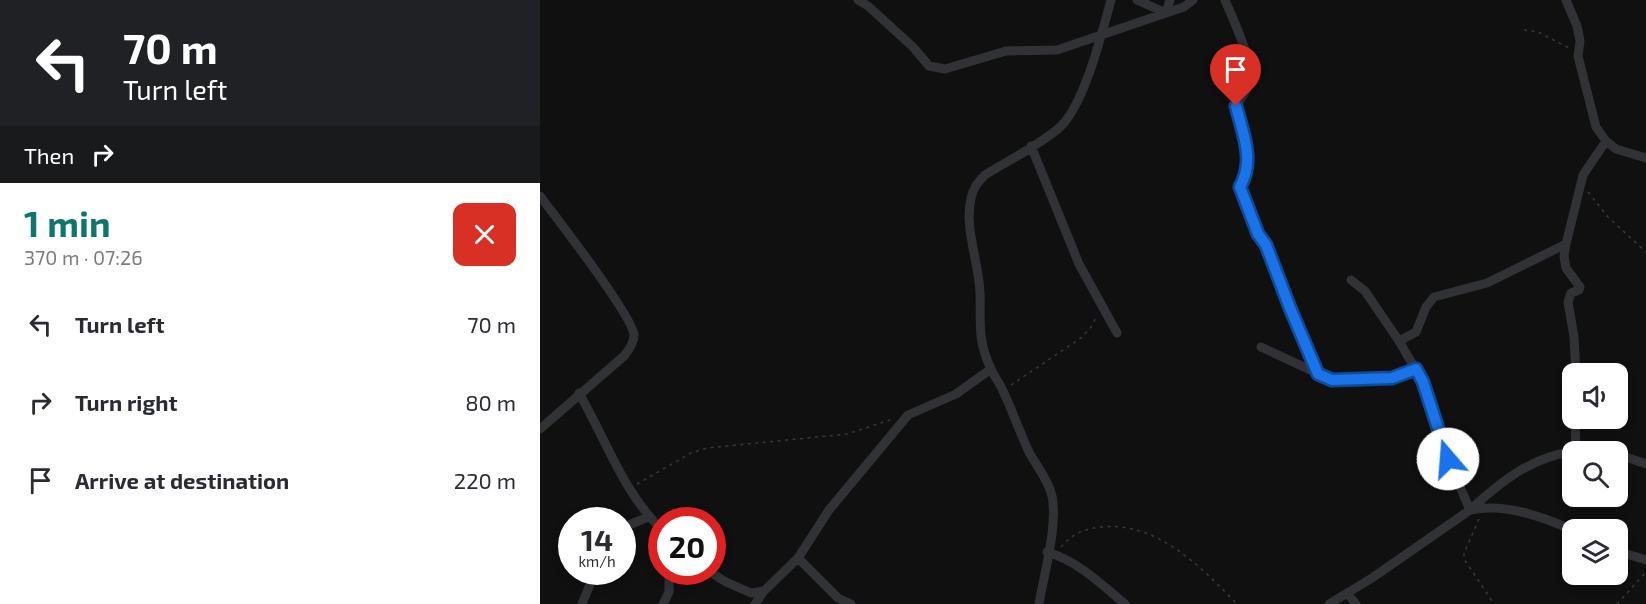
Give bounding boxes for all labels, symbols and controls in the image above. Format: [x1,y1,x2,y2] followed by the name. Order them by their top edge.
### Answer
[123,22,218,72] text: 70 m
[24,24,102,102] icon: left
[1210,44,1261,106] pin
[1219,53,1252,86] icon: arrive
[123,73,227,105] text: Turn left
[86,138,119,171] icon: right
[24,142,74,168] text: Then
[24,201,111,244] text: 1 min
[453,203,516,266] button: close
[24,245,143,269] text: 370 m · 07:26
[24,308,57,341] icon: left
[75,311,164,337] text: Turn left
[467,311,516,337] text: 70 m
[1562,363,1628,585] map controls
[1562,363,1628,429] button: sound
[24,386,57,419] icon: right
[75,389,177,415] text: Turn right
[465,389,516,415] text: 80 m
[1416,427,1480,491] position arrow
[1562,441,1628,507] button: search
[24,464,57,497] icon: arrive
[75,467,289,493] text: Arrive at destination
[454,467,516,493] text: 220 m
[648,507,726,585] speed limit sign: 20
[1562,519,1628,585] button: layers
[581,521,613,557] text: 14
[578,552,616,570] text: km/h

